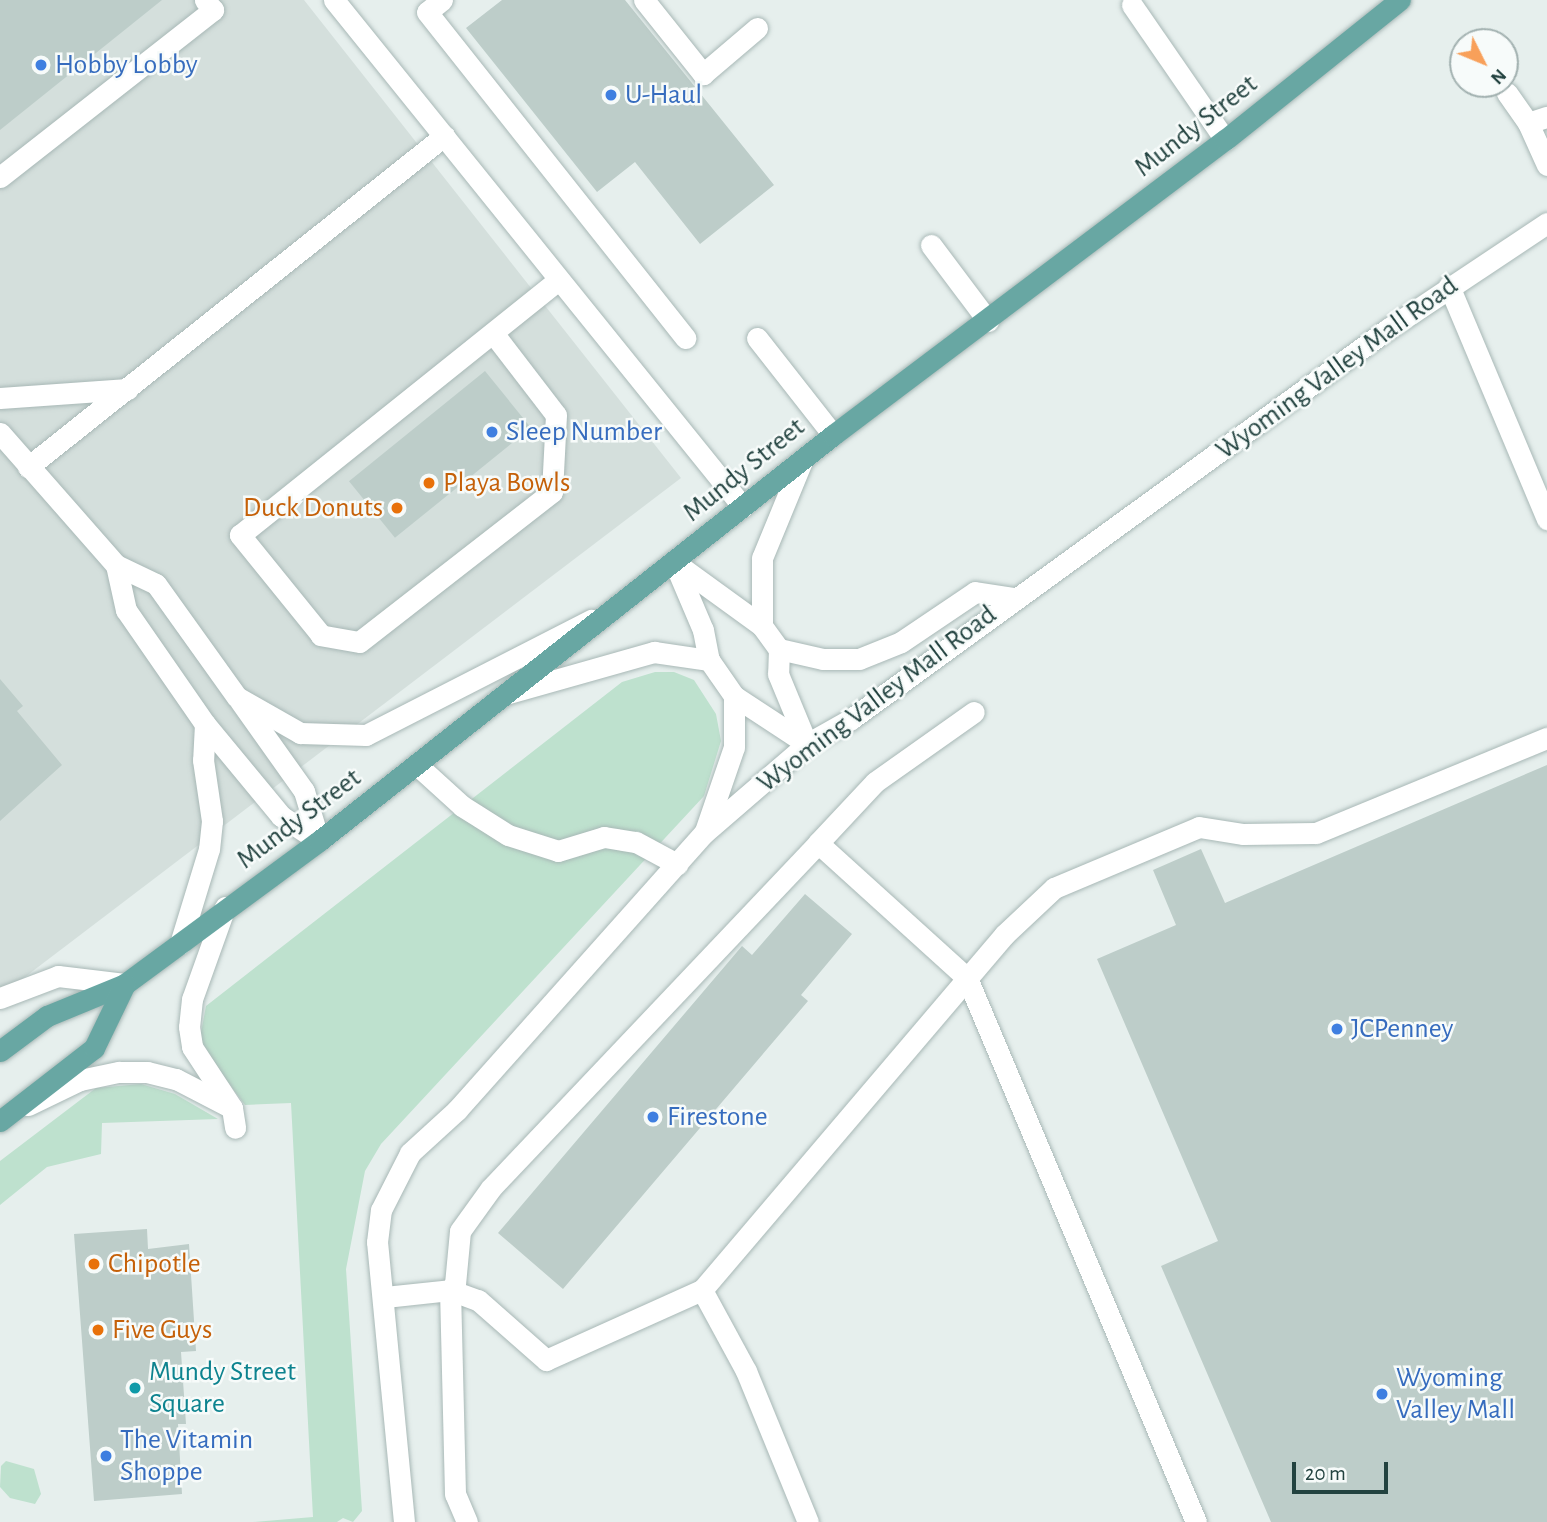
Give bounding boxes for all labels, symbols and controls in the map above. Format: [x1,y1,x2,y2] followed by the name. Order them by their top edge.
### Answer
[1449,28,1519,98] north arrow
[55,48,198,82] place label: Hobby Lobby
[33,57,49,73] marker: Hobby Lobby
[1487,65,1510,88] text: N
[1128,68,1264,184] street label: Mundy Street
[625,78,702,112] place label: U-Haul
[603,87,619,103] marker: U-Haul
[1210,269,1464,467] street label: Wyoming Valley Mall Road
[676,411,812,529] street label: Mundy Street
[506,415,662,449] place label: Sleep Number
[484,424,500,440] marker: Sleep Number
[443,466,570,500] place label: Playa Bowls
[421,475,437,491] marker: Playa Bowls
[243,491,383,525] place label: Duck Donuts
[389,500,405,516] marker: Duck Donuts
[751,598,1003,800] street label: Wyoming Valley Mall Road
[230,761,368,877] street label: Mundy Street
[1351,1012,1454,1046] place label: JCPenney
[1329,1021,1345,1037] marker: JCPenney
[667,1100,768,1134] place label: Firestone
[645,1109,661,1125] marker: Firestone
[108,1247,201,1281] place label: Chipotle
[86,1256,102,1272] marker: Chipotle
[112,1313,212,1347] place label: Five Guys
[90,1322,106,1338] marker: Five Guys
[149,1355,296,1421] place label: Mundy Street Square
[1396,1361,1515,1427] place label: Wyoming Valley Mall
[127,1380,143,1396] marker: Mundy Street Square
[1374,1386,1390,1402] marker: Wyoming Valley Mall
[120,1423,253,1489] place label: The Vitamin Shoppe
[98,1448,114,1464] marker: The Vitamin Shoppe
[1295,1448,1391,1492] scale bar
[1305,1463,1346,1484] text: 20 m

